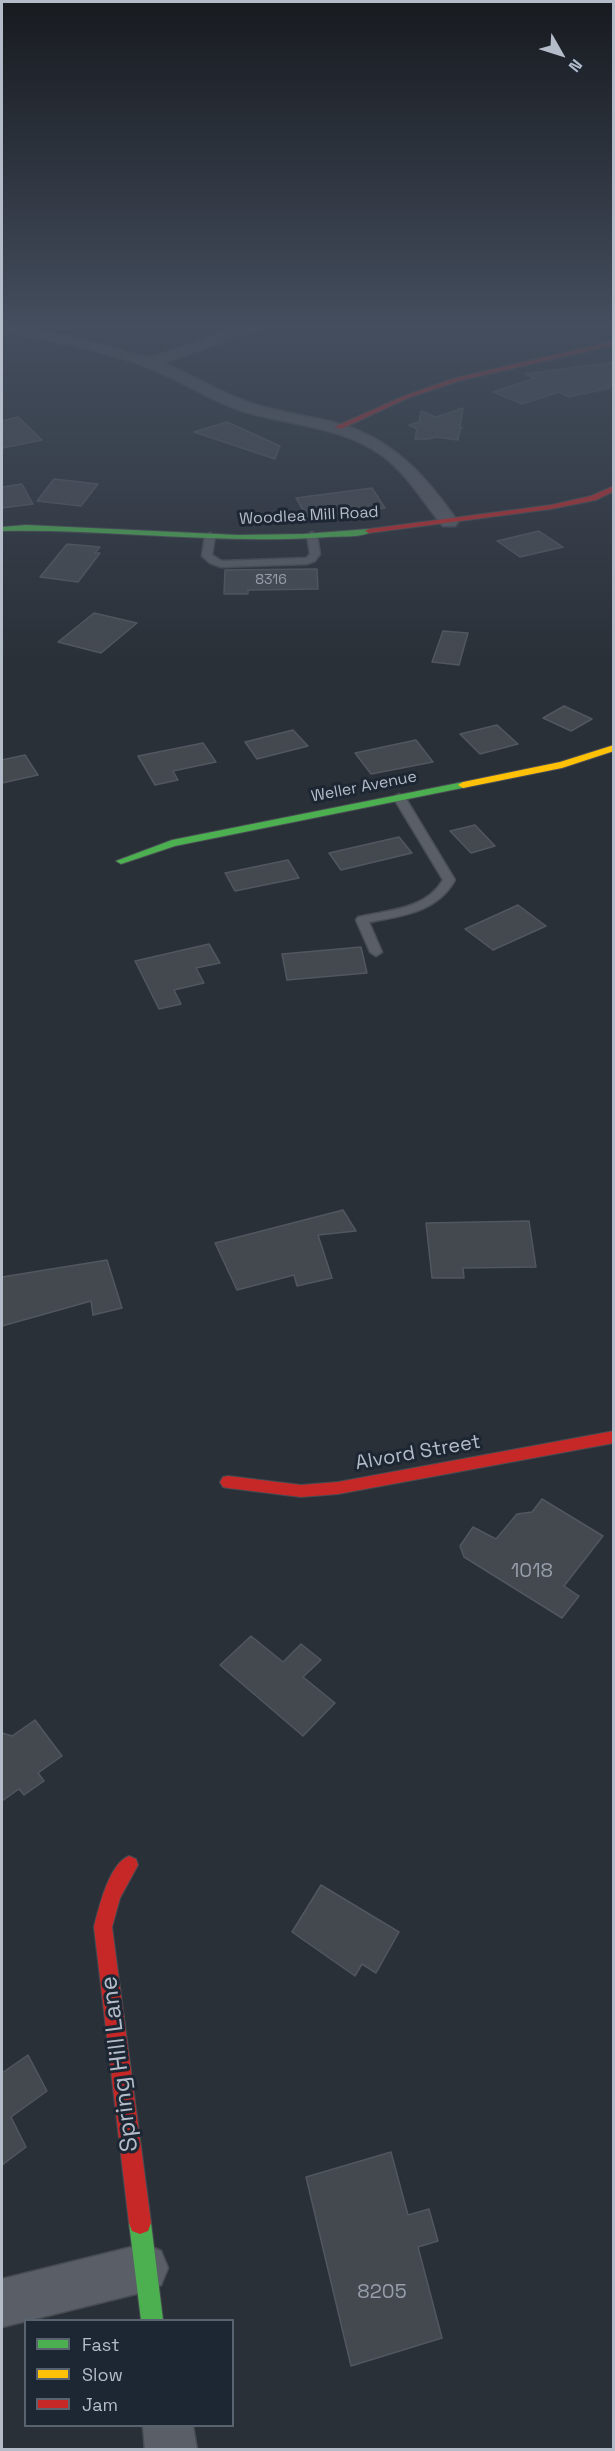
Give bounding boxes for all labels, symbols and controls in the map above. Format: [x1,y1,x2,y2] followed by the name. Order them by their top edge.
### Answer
[531,24,591,84] north arrow
[564,55,587,76] text: N
[239,503,379,529] street label: Woodlea Mill Road
[255,572,287,588] house number: 8316
[310,767,418,807] street label: Weller Avenue
[354,1430,482,1476] street label: Alvord Street
[511,1560,553,1584] house number: 1018
[95,1975,145,2153] street label: Spring Hill Lane
[357,2281,407,2305] house number: 8205
[24,2319,234,2427] legend
[82,2333,119,2356] text: Fast
[82,2363,123,2386] text: Slow
[82,2393,118,2416] text: Jam

